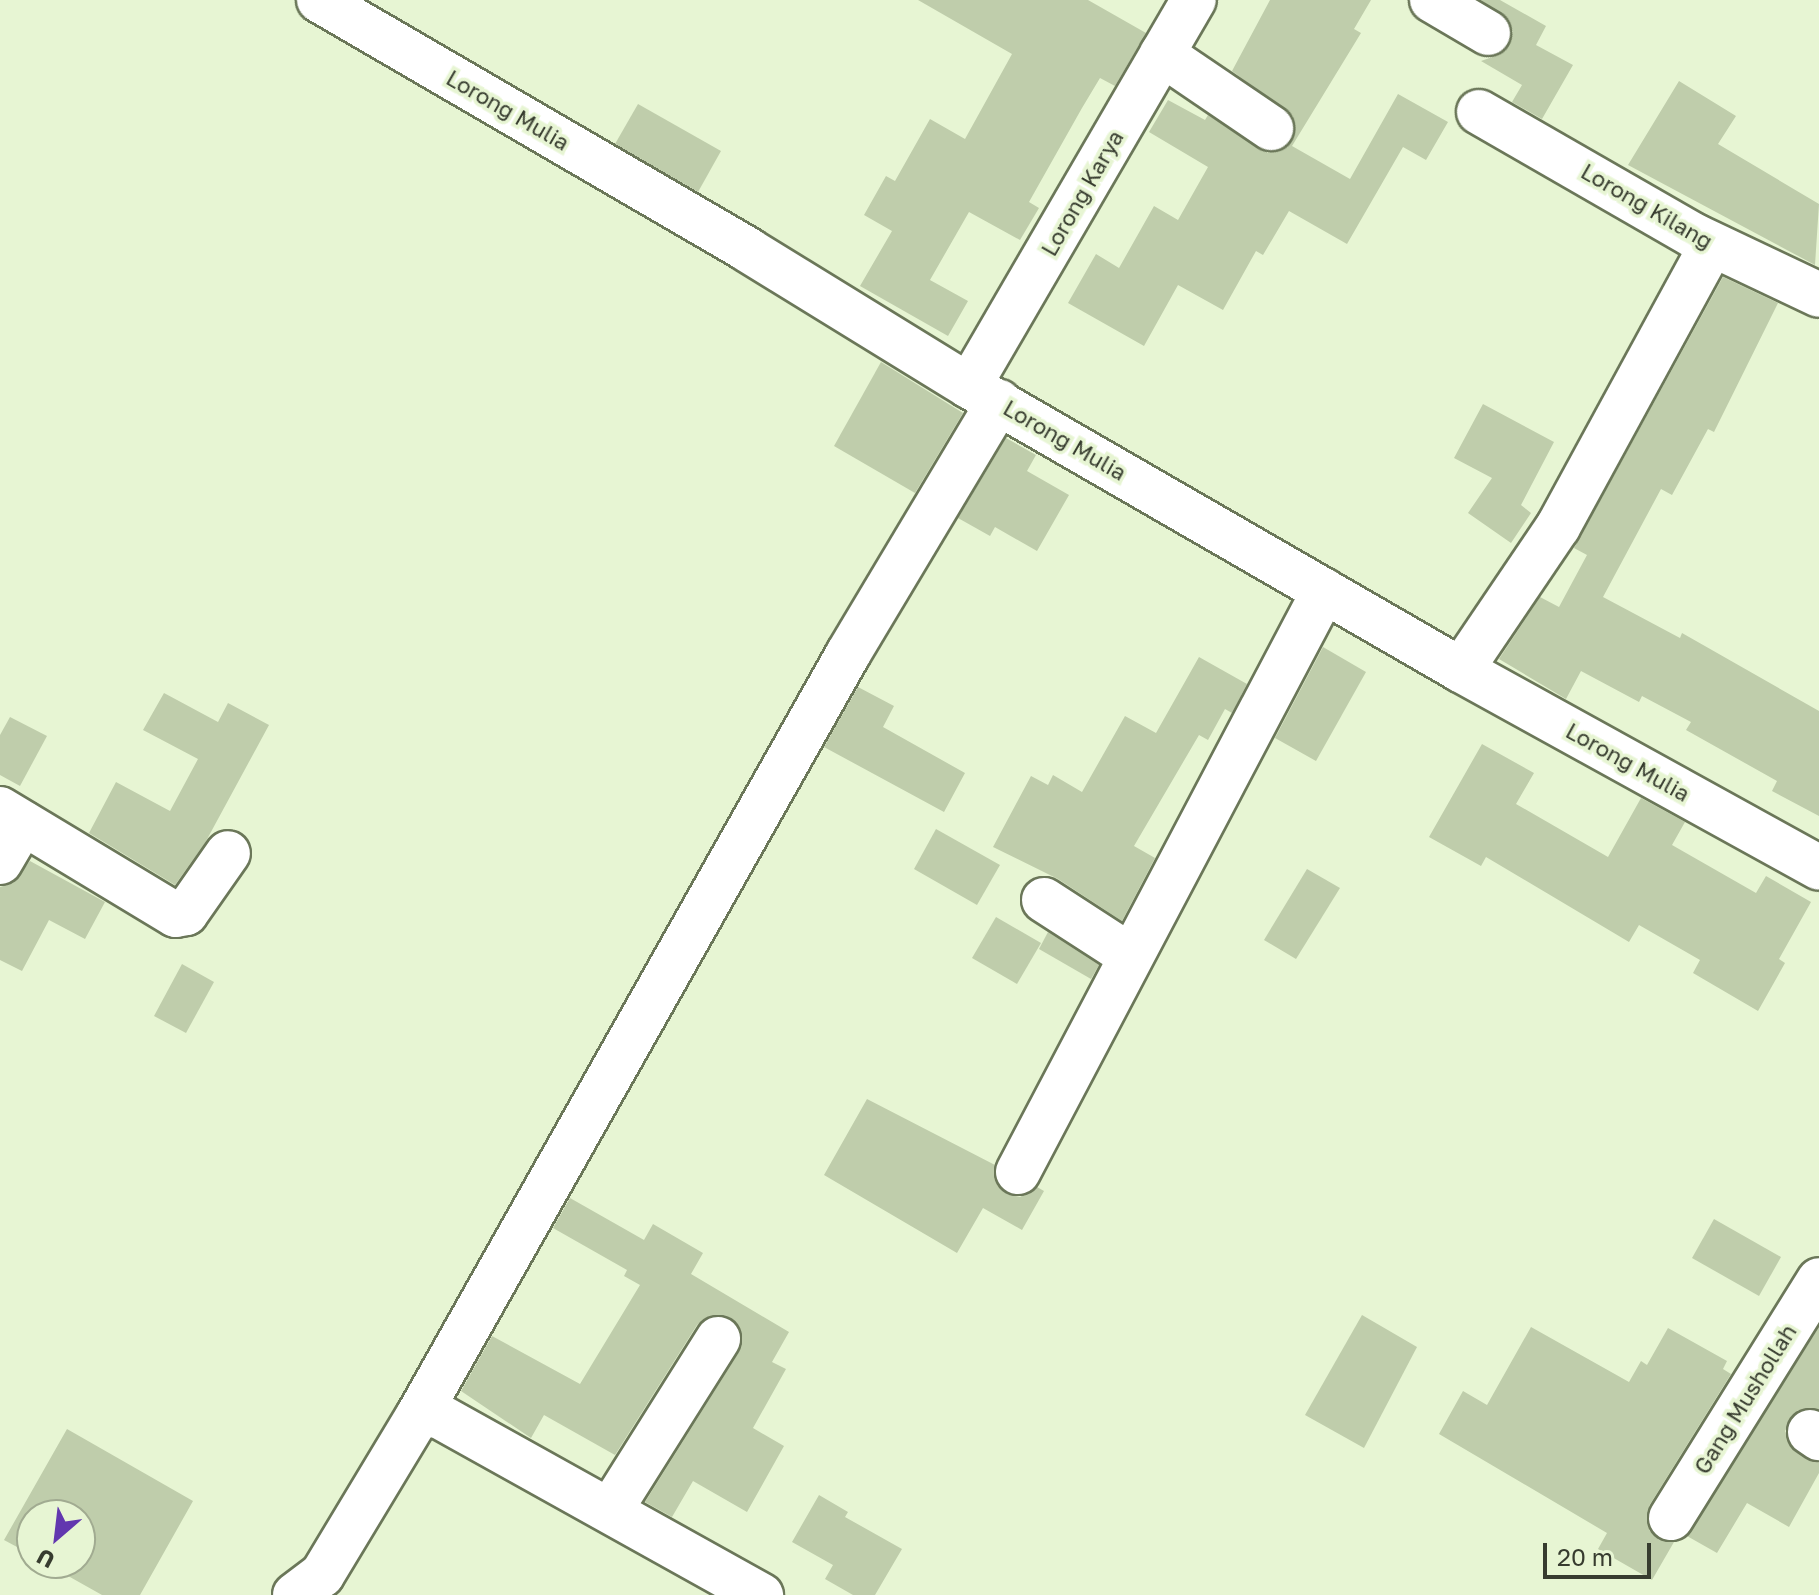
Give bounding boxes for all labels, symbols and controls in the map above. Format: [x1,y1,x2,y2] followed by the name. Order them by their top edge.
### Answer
[442,64,574,156] street label: Lorong Mulia
[1035,126,1129,260] street label: Lorong Karya
[1577,158,1717,254] street label: Lorong Kilang
[999,394,1131,486] street label: Lorong Mulia
[1562,717,1694,807] street label: Lorong Mulia
[1688,1319,1802,1479] street label: Gang Mushollah
[16,1499,96,1579] north arrow
[1547,1527,1655,1577] scale bar
[1557,1542,1613,1571] text: 20 m
[32,1543,59,1575] text: U

